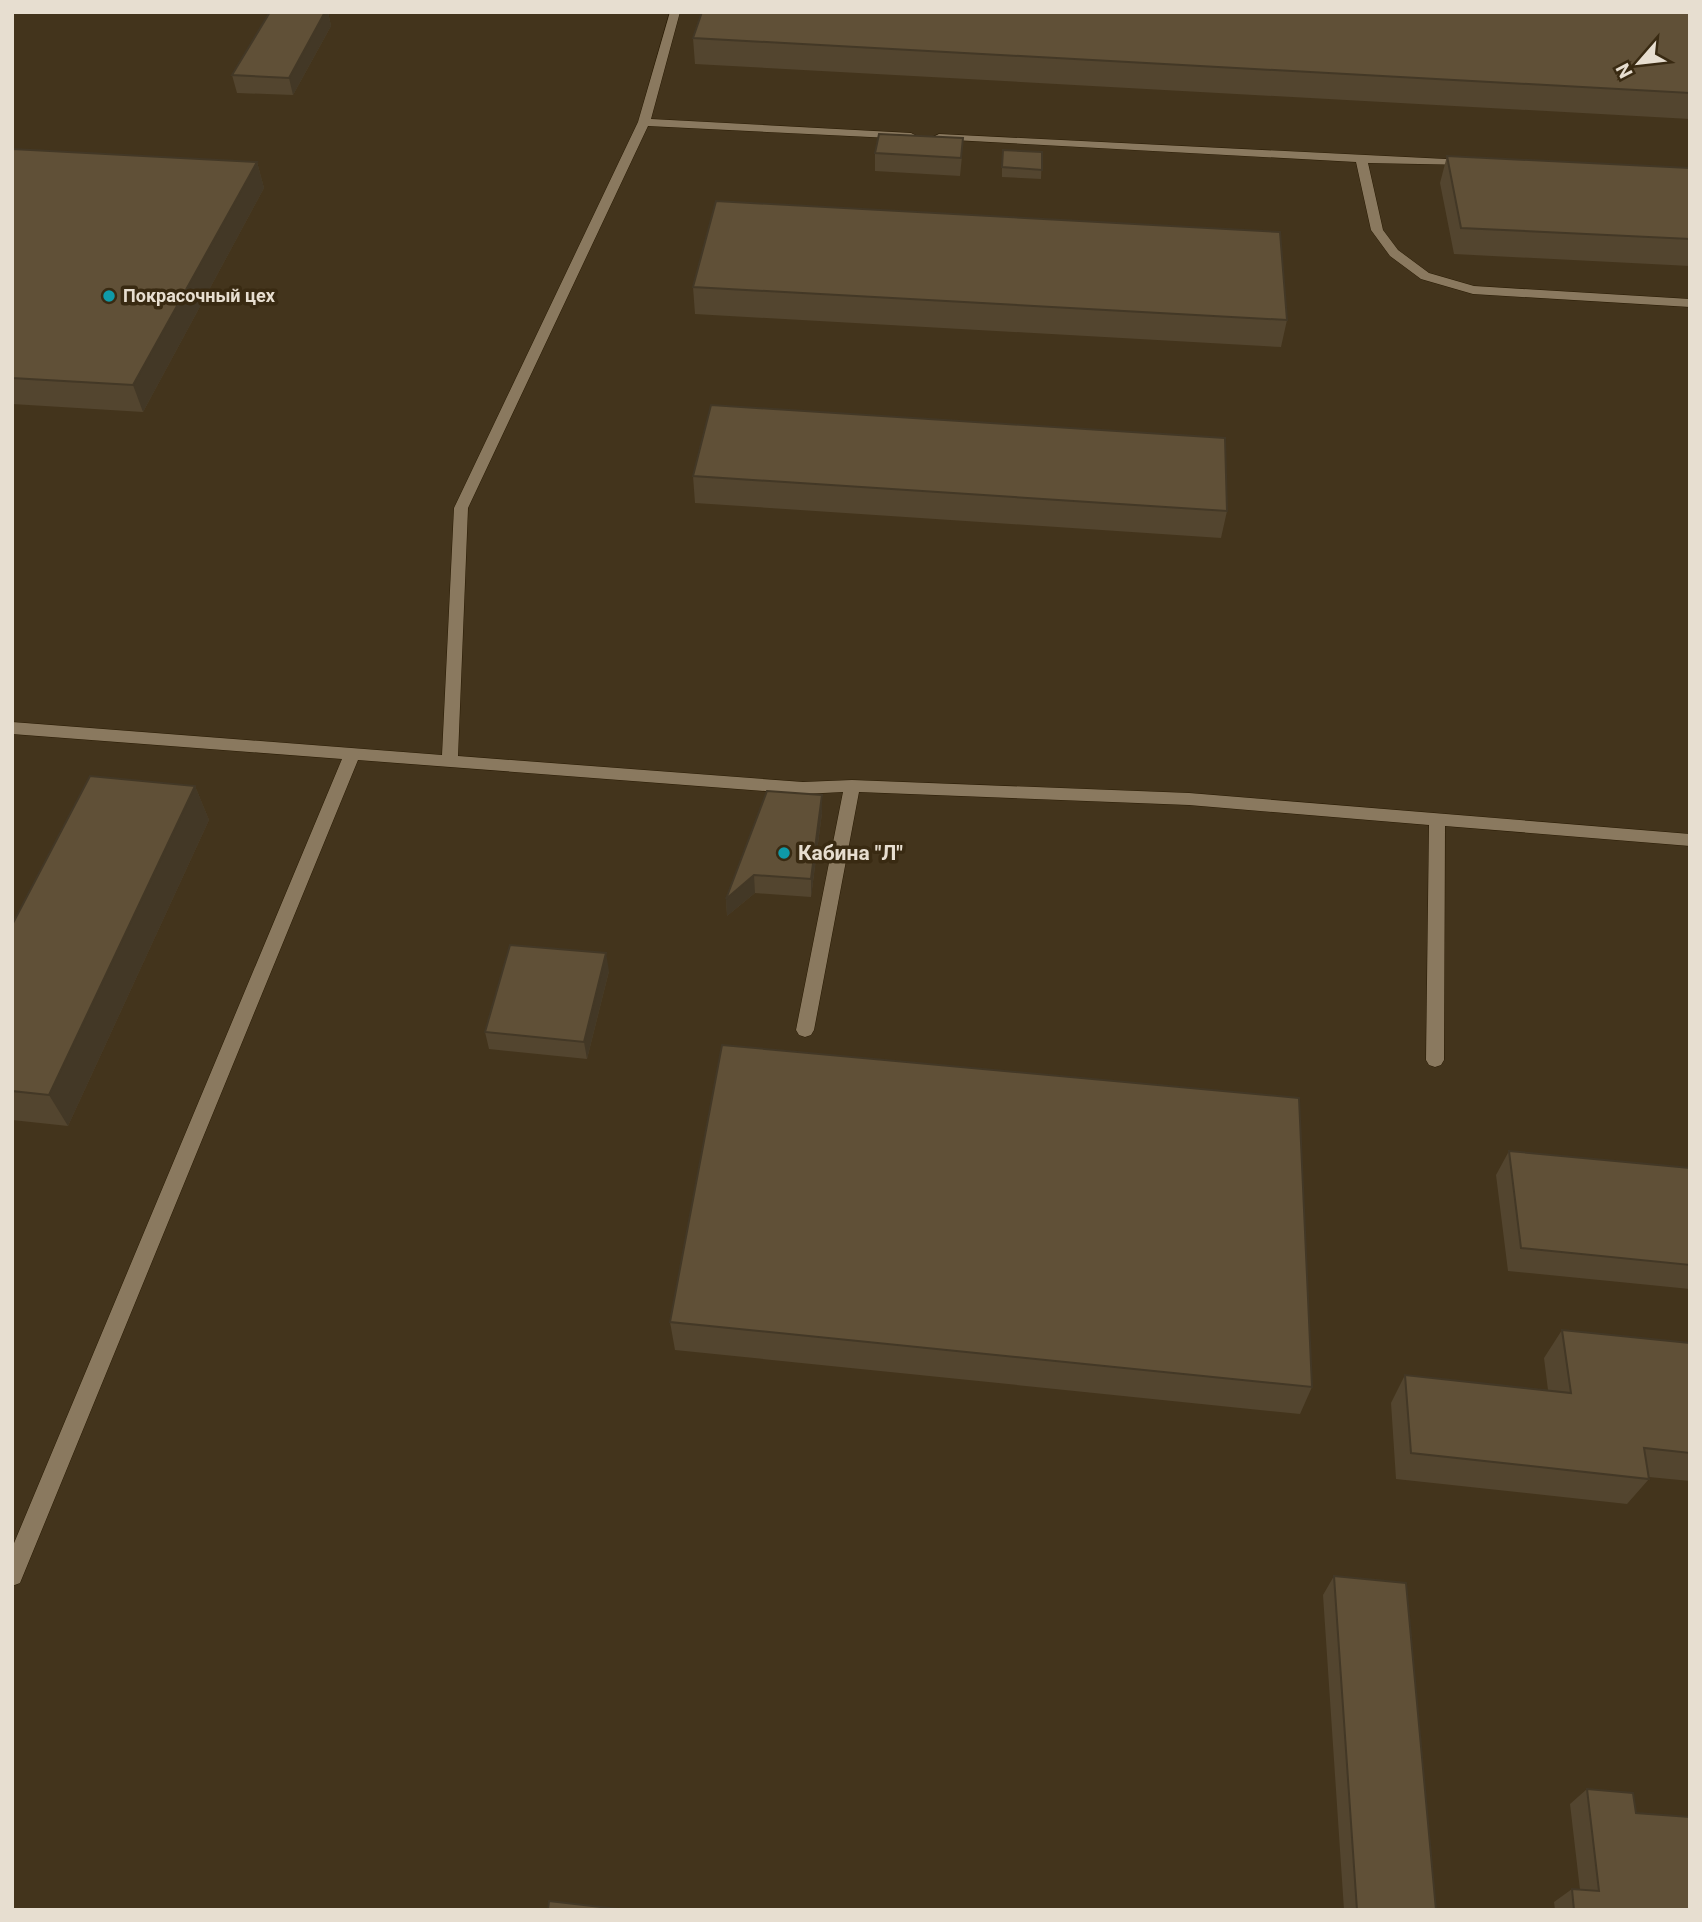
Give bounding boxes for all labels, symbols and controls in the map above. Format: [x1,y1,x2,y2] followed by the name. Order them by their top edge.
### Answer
[1604,28,1674,98] north arrow
[1611,59,1638,82] text: N
[123,285,276,306] place label: Покрасочный цех
[101,288,117,304] marker: Покрасочный цех
[798,841,903,865] place label: Кабина "Л"
[776,845,792,861] marker: Кабина "Л"

